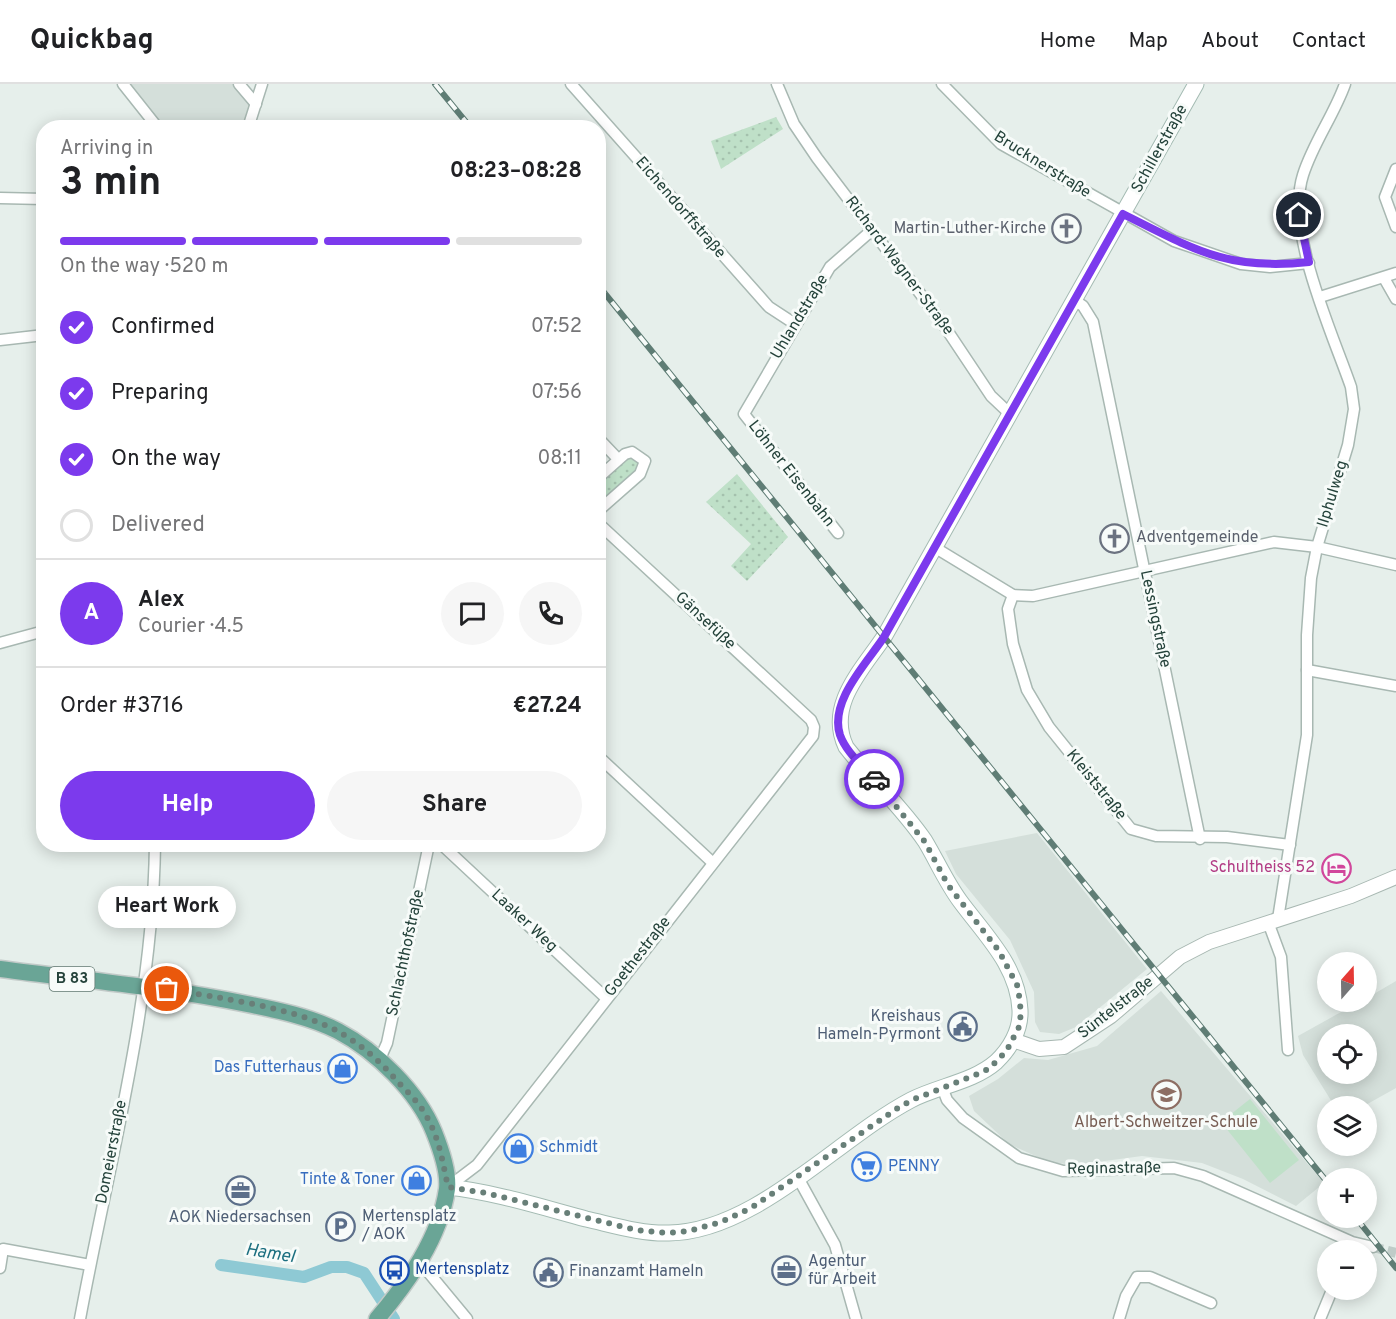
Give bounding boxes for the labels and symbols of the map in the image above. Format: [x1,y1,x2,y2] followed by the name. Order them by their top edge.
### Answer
[1127,101,1193,197] street label: Schillerstraße
[990,127,1094,203] street label: Brucknerstraße
[630,153,730,263] street label: Eichendorffstraße
[1273,189,1324,240] pin
[840,193,958,339] street label: Richard-Wagner-Straße
[1051,213,1083,245] church icon: Martin-Luther-Kirche
[893,219,1046,239] place label: Martin-Luther-Kirche
[767,271,833,363] street label: Uhlandstraße
[743,417,839,531] street label: Löhner Eisenbahn
[1313,458,1353,530] street label: Ilphulweg
[1099,522,1131,554] church icon: Adventgemeinde
[1136,528,1258,548] place label: Adventgemeinde
[1135,568,1175,670] street label: Lessingstraße
[670,588,740,654] street label: Gänsefüße
[1061,746,1131,824] street label: Kleiststraße
[844,749,904,809] courier
[1320,852,1352,884] hotel icon: Schultheiss 52
[1209,858,1315,878] place label: Schultheiss 52
[487,885,561,957] street label: Laaker Weg
[98,887,236,929] callout: Heart Work
[383,888,429,1018] street label: Schlachthofstraße
[600,913,676,1001] street label: Goethestraße
[1317,952,1377,1012] north arrow
[141,963,192,1014] pin
[50,967,94,991] road number: B 83
[1074,972,1158,1044] street label: Süntelstraße
[817,1007,941,1045] place label: Kreishaus Hameln-Pyrmont
[946,1010,978,1042] public building icon: Kreishaus Hameln-Pyrmont
[327,1052,359,1084] shop icon: Das Futterhaus
[214,1058,322,1078] place label: Das Futterhaus
[1150,1079,1182,1111] school or university icon: Albert-Schweitzer-Schule
[92,1098,132,1206] street label: Domeierstraße
[1074,1113,1258,1133] place label: Albert-Schweitzer-Schule
[502,1132,534,1164] shop icon: Schmidt
[539,1138,598,1158] place label: Schmidt
[851,1151,883,1183] supermarket icon: PENNY
[888,1157,940,1177] place label: PENNY
[1067,1158,1161,1180] street label: Reginastraße
[400,1164,432,1196] shop icon: Tinte & Toner
[300,1170,395,1190] place label: Tinte & Toner
[224,1174,256,1206] office icon: AOK Niedersachsen
[361,1207,457,1245] place label: Mertensplatz / AOK
[169,1208,311,1228] place label: AOK Niedersachsen
[325,1210,357,1242] parking icon: Mertensplatz / AOK
[244,1239,298,1269] water label: Hamel
[808,1252,877,1290] place label: Agentur für Arbeit
[378,1254,410,1286] bus stop icon: Mertensplatz
[771,1255,803,1287] office icon: Agentur für Arbeit
[532,1256,564,1288] public building icon: Finanzamt Hameln
[415,1260,510,1280] place label: Mertensplatz
[569,1262,704,1282] place label: Finanzamt Hameln

